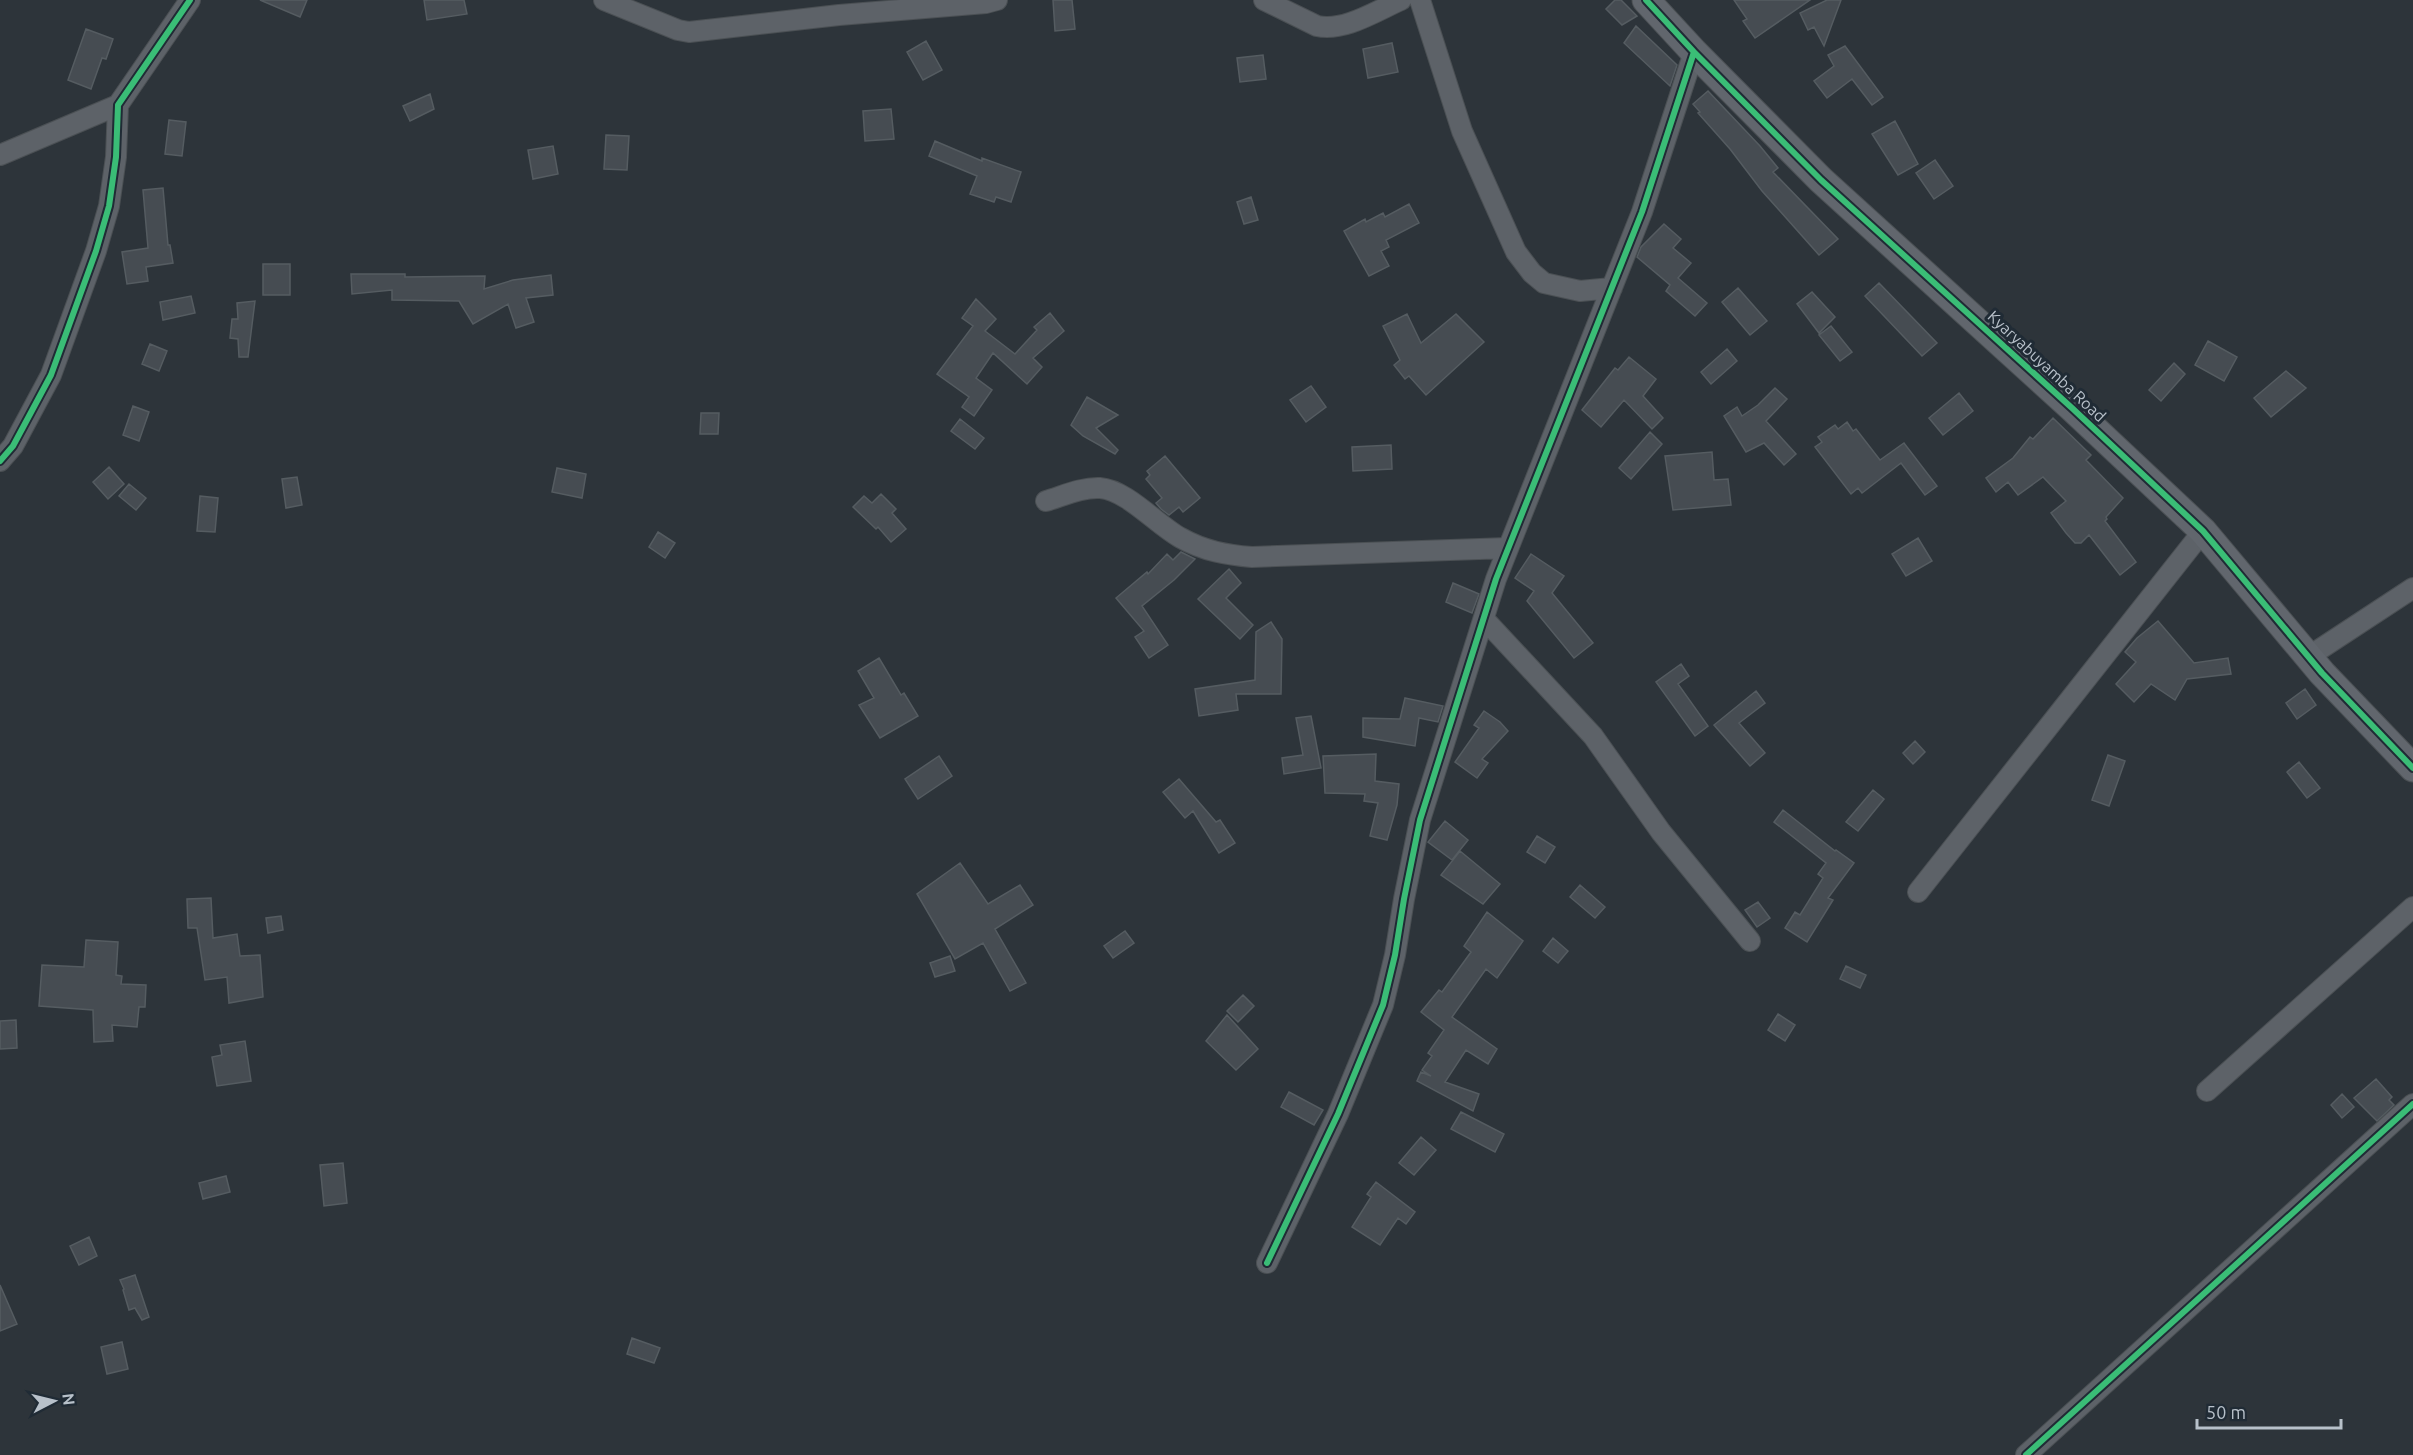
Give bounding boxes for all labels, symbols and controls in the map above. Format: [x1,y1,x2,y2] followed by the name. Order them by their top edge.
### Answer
[1984,307,2110,425] street label: Kyaryabuyamba Road
[24,1371,84,1431] north arrow
[59,1392,79,1406] text: N
[2197,1392,2341,1430] scale bar
[2206,1402,2246,1422] text: 50 m

